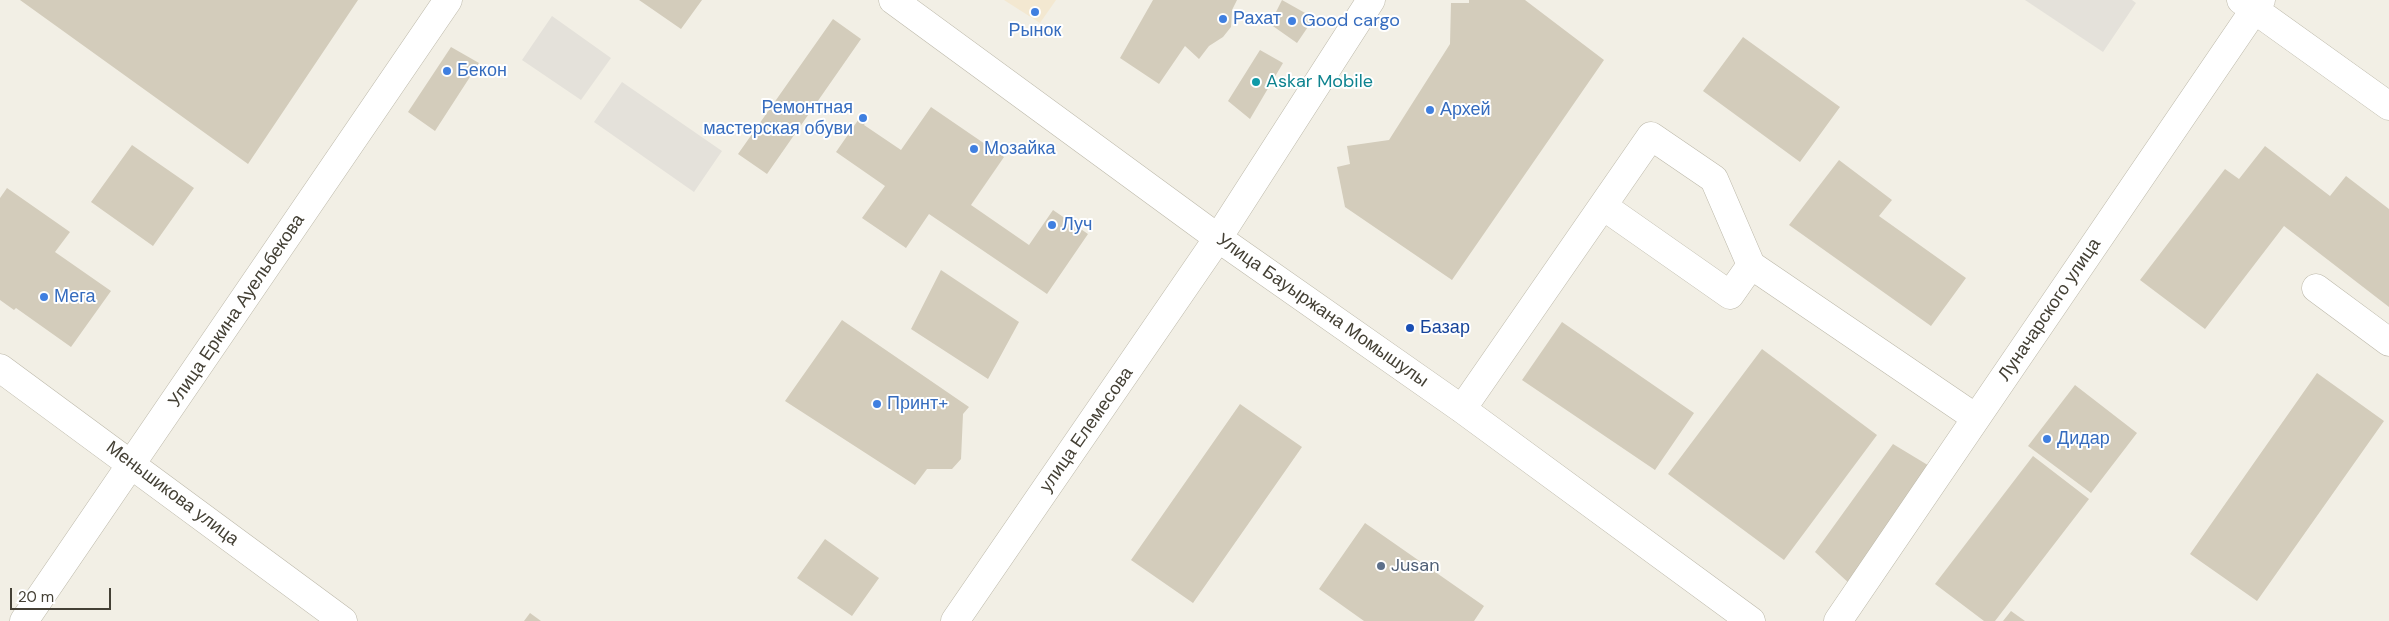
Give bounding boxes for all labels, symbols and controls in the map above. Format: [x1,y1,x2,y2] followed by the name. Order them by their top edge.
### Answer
[1029,6,1041,18] marker: Рынок
[1233,8,1281,30] place label: Рахат
[1302,10,1400,32] place label: Good cargo
[1217,13,1229,25] marker: Рахат
[1286,15,1298,27] marker: Good cargo
[1009,20,1061,42] place label: Рынок
[457,60,507,82] place label: Бекон
[441,65,453,77] marker: Бекон
[1266,71,1373,93] place label: Askar Mobile
[1250,76,1262,88] marker: Askar Mobile
[703,97,853,140] place label: Ремонтная мастерская обуви
[1440,99,1491,121] place label: Архей
[1424,104,1436,116] marker: Архей
[857,112,869,124] marker: Ремонтная мастерская обуви
[984,138,1056,160] place label: Мозайка
[968,143,980,155] marker: Мозайка
[164,210,310,412] street label: Улица Еркина Ауельбекова
[1062,214,1092,236] place label: Луч
[1046,219,1058,231] marker: Луч
[1212,230,1432,392] street label: Улица Бауыржана Момышулы
[1994,235,2106,385] street label: Луначарского улица
[54,286,95,308] place label: Мега
[38,291,50,303] marker: Мега
[1420,317,1470,339] place label: Базар
[1404,322,1416,334] marker: Базар
[1036,363,1138,497] street label: улица Елемесова
[887,393,948,415] place label: Принт+
[871,398,883,410] marker: Принт+
[2057,428,2110,450] place label: Дидар
[2041,433,2053,445] marker: Дидар
[101,437,243,551] street label: Меньшикова улица
[1391,555,1439,577] place label: Jusan
[1375,560,1387,572] marker: Jusan
[12,578,114,610] scale bar
[18,587,54,607] text: 20 m

